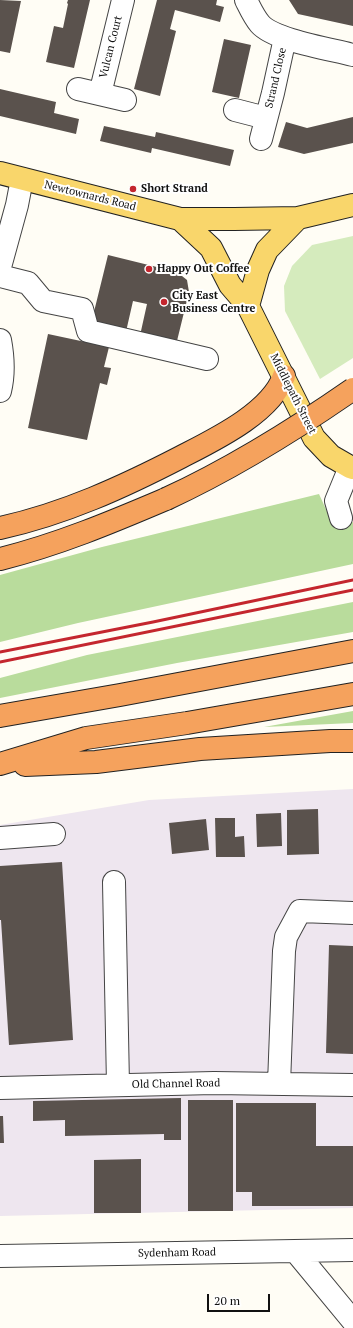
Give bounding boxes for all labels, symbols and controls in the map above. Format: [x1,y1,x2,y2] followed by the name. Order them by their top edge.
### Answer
[97,15,125,79] street label: Vulcan Court
[263,46,289,110] street label: Strand Close
[43,178,137,214] street label: Newtownards Road
[141,182,208,196] place label: Short Strand
[128,184,138,194] marker: Short Strand
[157,262,249,276] place label: Happy Out Coffee
[144,264,154,274] marker: Happy Out Coffee
[172,289,255,315] place label: City East Business Centre
[159,297,169,307] marker: City East Business Centre
[267,352,319,436] street label: Middlepath Street
[132,1077,220,1091] street label: Old Channel Road
[138,1246,216,1260] street label: Sydenham Road
[209,1286,272,1312] scale bar
[214,1293,240,1308] text: 20 m

